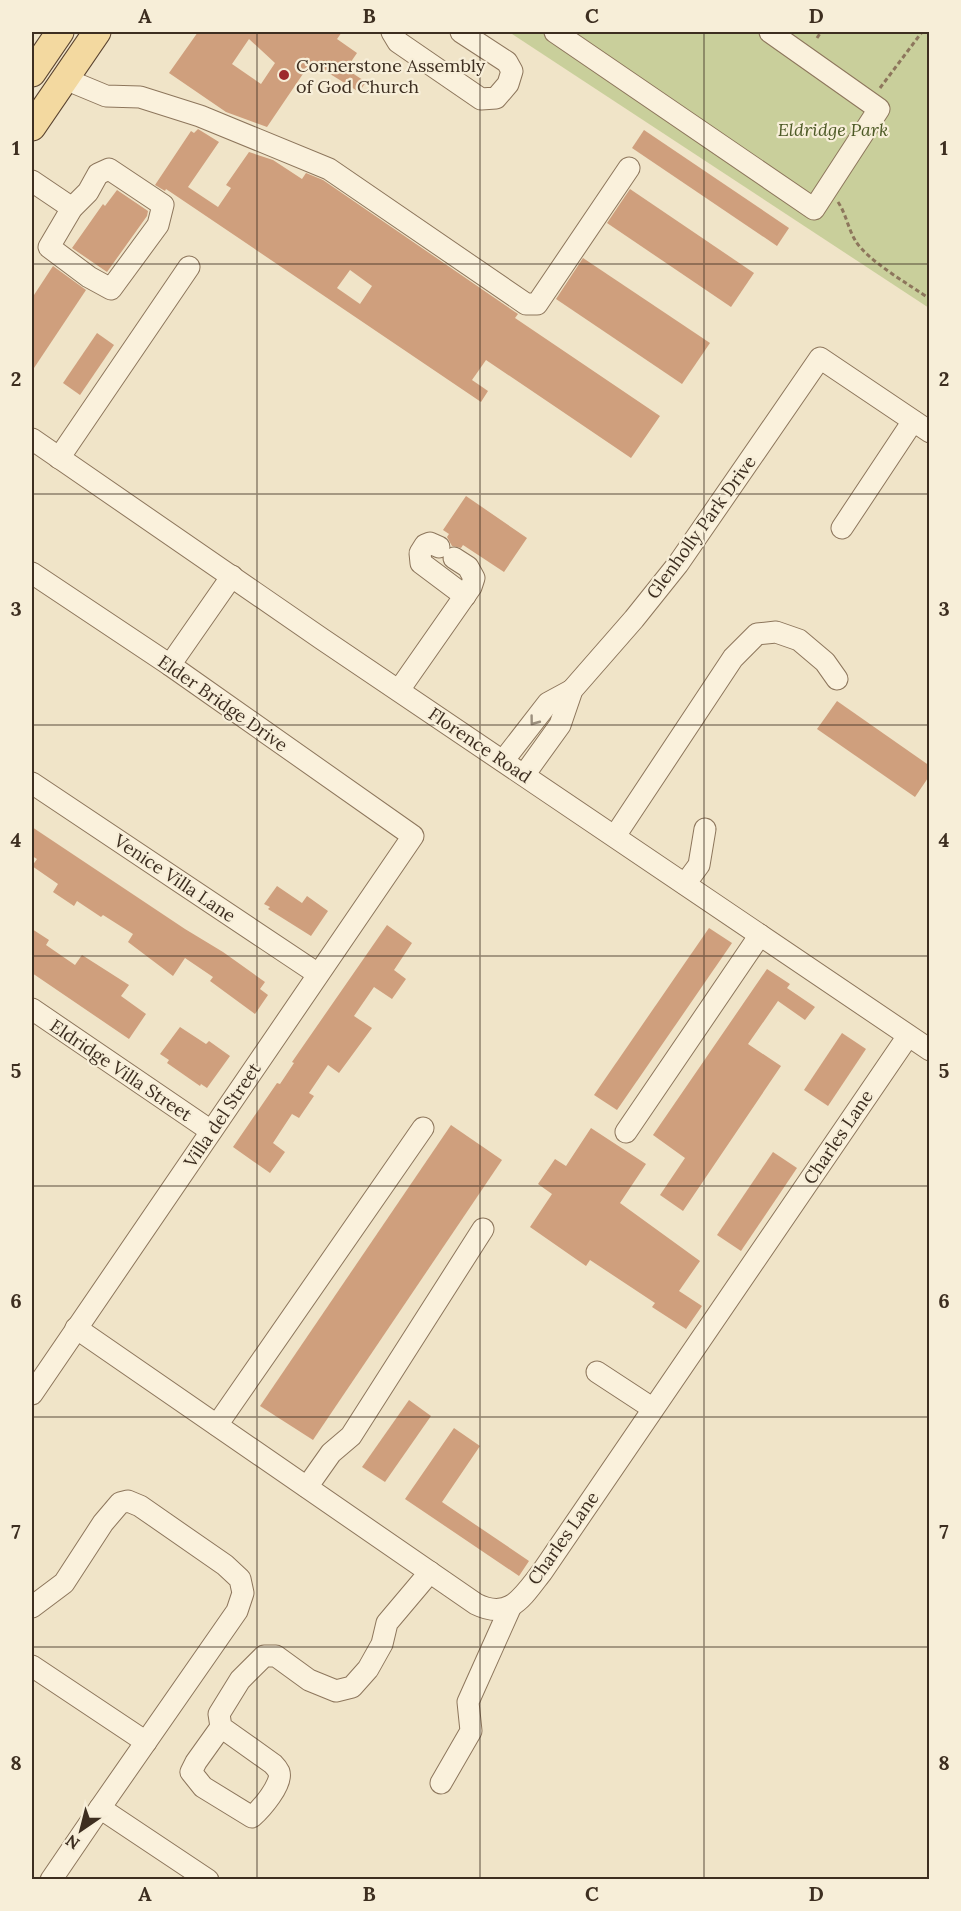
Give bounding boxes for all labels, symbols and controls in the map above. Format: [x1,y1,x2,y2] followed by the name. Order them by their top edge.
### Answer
[138,3,152,28] text: A
[362,3,376,28] text: B
[585,3,599,28] text: C
[808,3,824,28] text: D
[296,54,486,98] place label: Cornerstone Assembly of God Church
[277,68,291,82] marker: Cornerstone Assembly of God Church
[778,118,888,141] park label: Eldridge Park
[12,135,20,160] text: 1
[940,135,948,160] text: 1
[11,366,21,391] text: 2
[939,366,949,391] text: 2
[641,451,761,603] street label: Glenholly Park Drive
[10,596,22,621] text: 3
[938,596,950,621] text: 3
[154,650,293,756] street label: Elder Bridge Drive
[424,702,536,788] street label: Florence Road
[530,714,541,725] one-way arrow
[11,827,22,852] text: 4
[939,827,950,852] text: 4
[109,828,240,927] street label: Venice Villa Lane
[46,1014,196,1126] street label: Eldridge Villa Street
[11,1058,22,1083] text: 5
[178,1058,266,1173] street label: Villa del Street
[939,1058,950,1083] text: 5
[798,1085,878,1189] street label: Charles Lane
[10,1288,22,1313] text: 6
[938,1288,950,1313] text: 6
[522,1487,604,1589] street label: Charles Lane
[11,1519,21,1544] text: 7
[939,1519,949,1544] text: 7
[10,1750,22,1775] text: 8
[938,1750,950,1775] text: 8
[51,1800,111,1860] north arrow
[62,1831,83,1854] text: N
[138,1881,152,1906] text: A
[362,1881,376,1906] text: B
[585,1881,599,1906] text: C
[808,1881,824,1906] text: D

